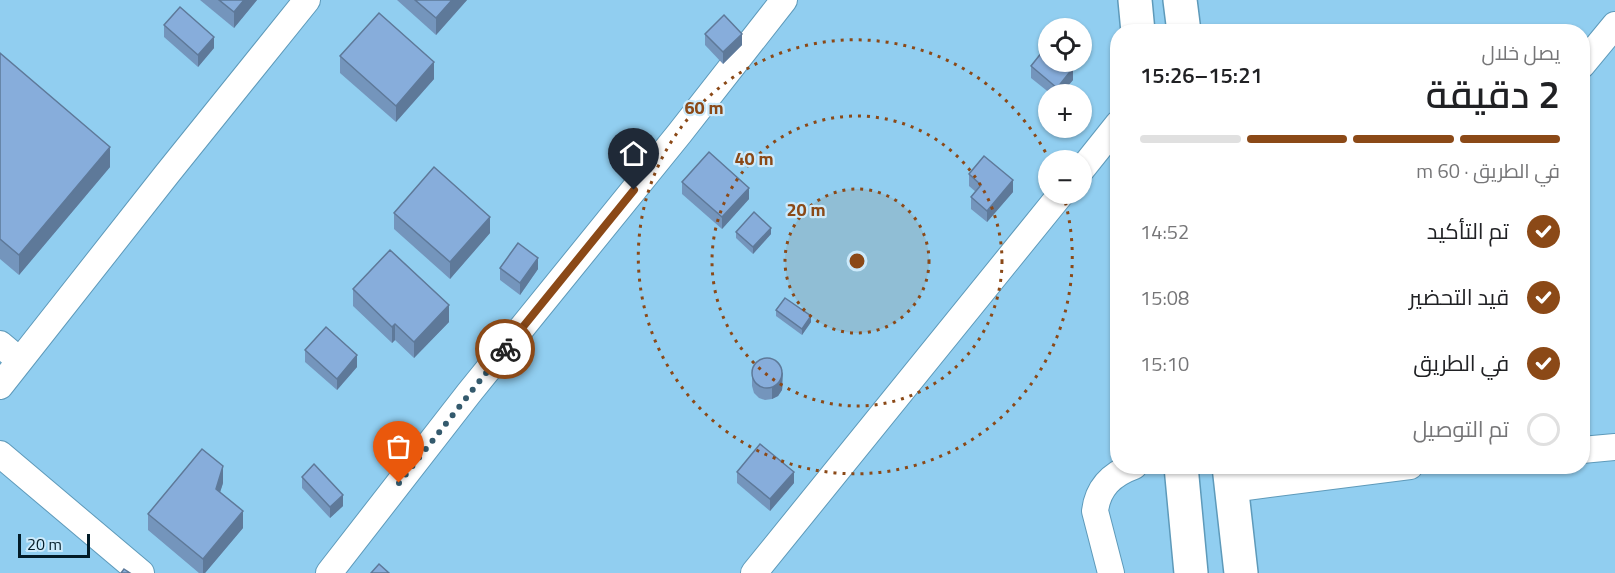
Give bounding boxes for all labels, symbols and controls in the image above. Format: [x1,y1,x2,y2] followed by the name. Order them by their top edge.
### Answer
[1038,18,1092,204] map controls
[1038,18,1092,72] button: locate
[1481,37,1560,68] text: يصل خلال
[1140,58,1263,92] text: 15:21–15:26
[1426,64,1560,123] text: 2 دقيقة
[1038,84,1092,138] button: +
[684,94,724,121] text: 60 m
[608,128,659,190] pin
[617,137,650,170] icon: home
[734,145,774,172] text: 40 m
[1038,150,1092,204] button: −
[1416,155,1560,186] text: في الطريق · 60 m
[786,196,826,223] text: 20 m
[1427,214,1509,248] text: تم التأكيد
[1527,215,1560,248] icon: check
[1140,216,1189,247] text: 14:52
[847,251,867,271] centre of rings
[1409,280,1509,314] text: قيد التحضير
[1527,281,1560,314] icon: check
[1140,282,1189,313] text: 15:08
[475,319,535,379] courier
[489,333,522,366] icon: bike
[1413,346,1509,380] text: في الطريق
[1527,347,1560,380] icon: check
[1140,348,1189,379] text: 15:10
[1413,412,1509,446] text: تم التوصيل
[373,421,424,483] pin
[382,430,415,463] icon: bag
[18,531,90,558] scale bar
[27,532,62,556] text: 20 m

